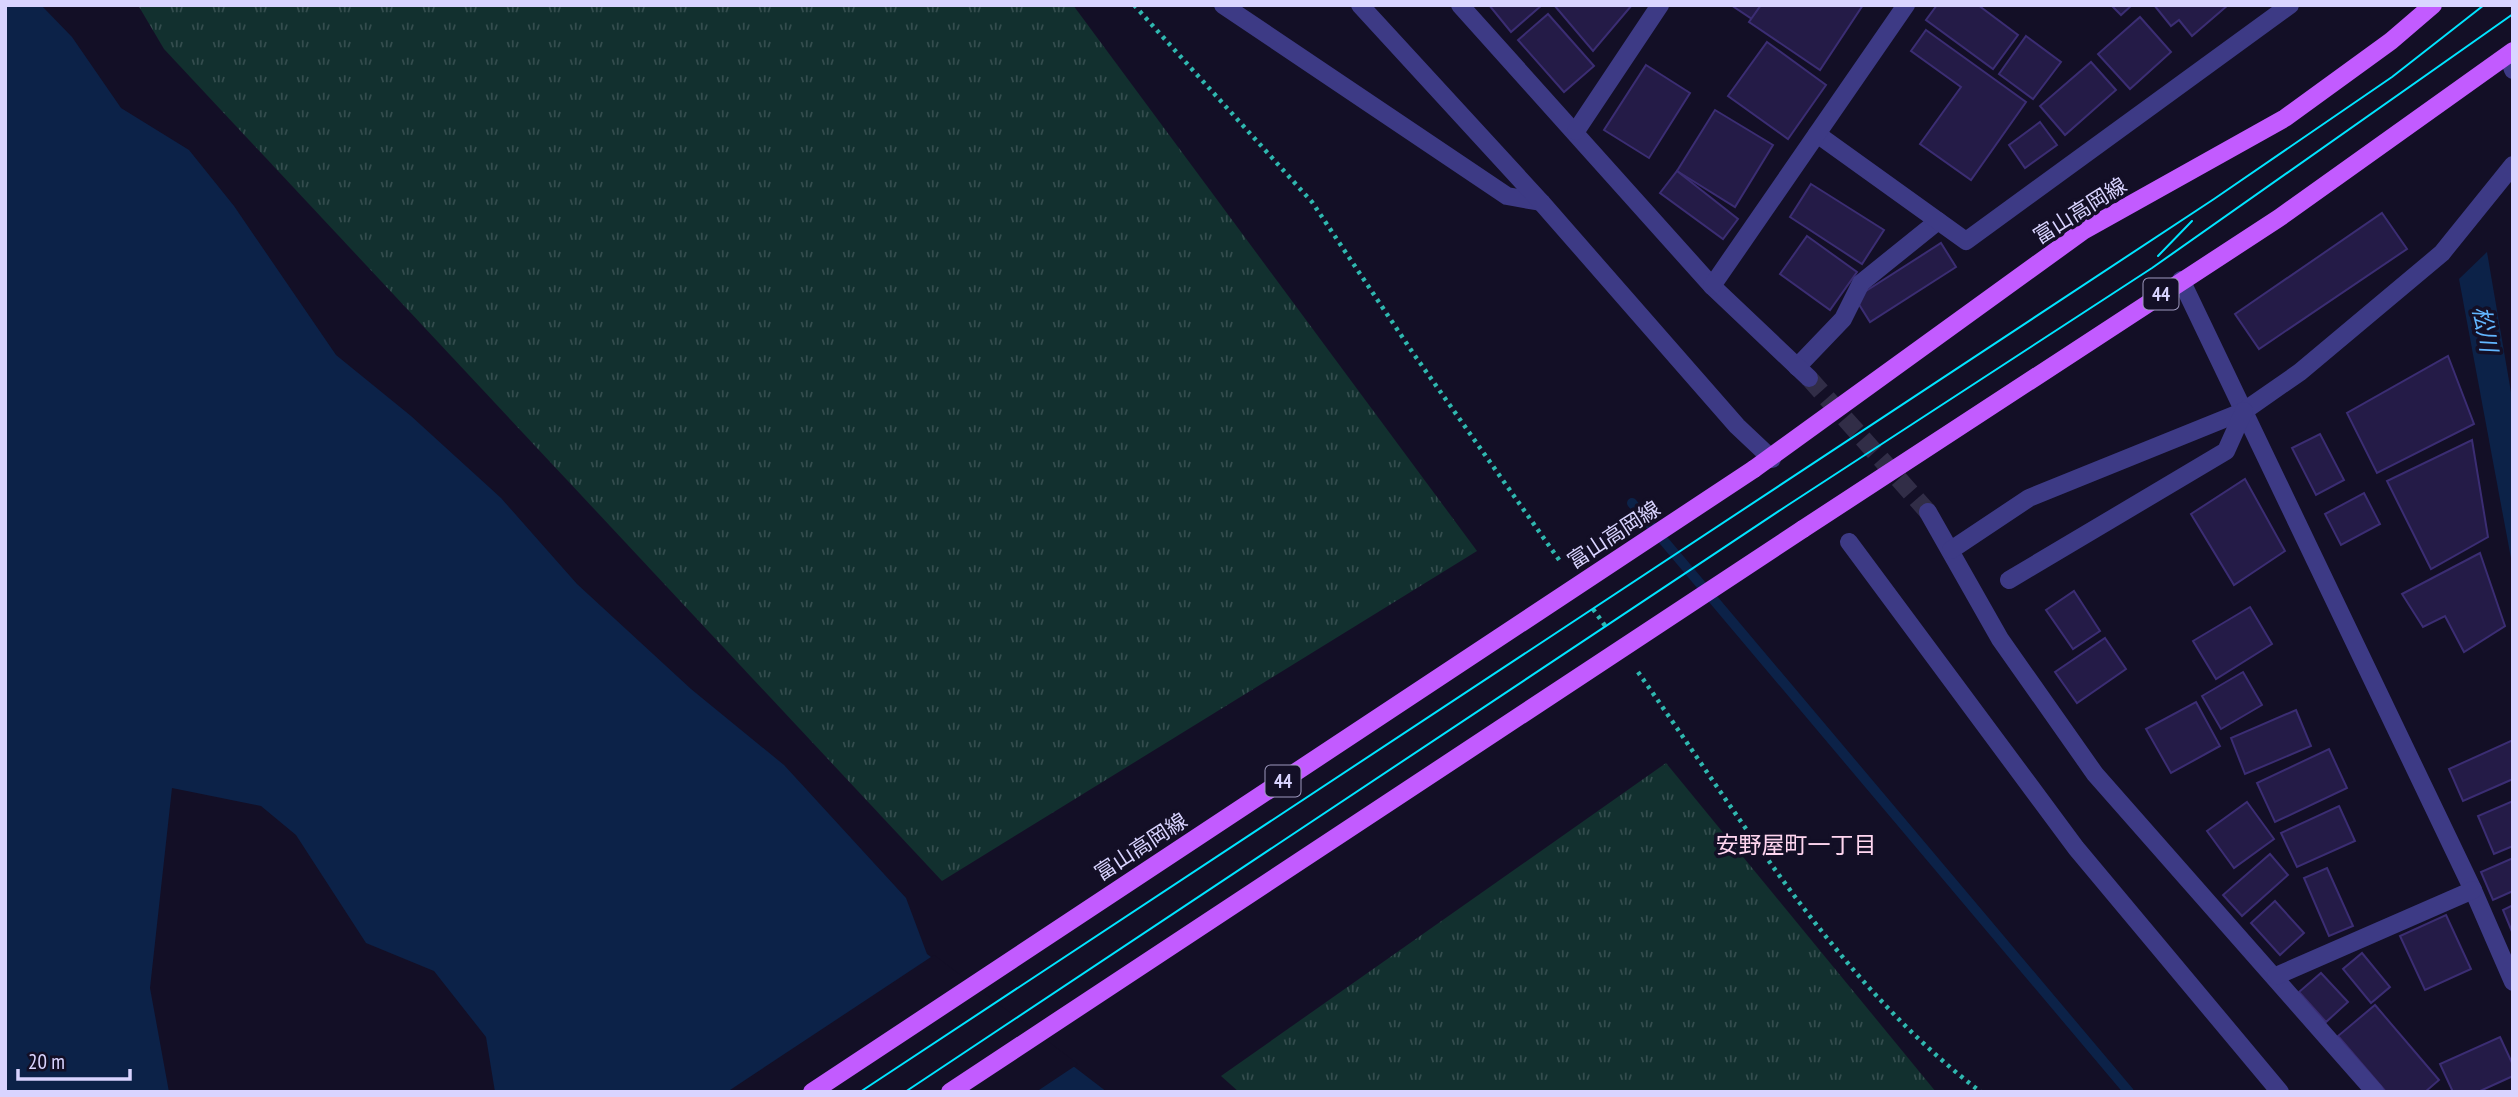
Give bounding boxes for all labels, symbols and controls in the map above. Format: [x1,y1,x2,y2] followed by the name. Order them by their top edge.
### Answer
[2028,171,2131,250] street label: 富山高岡線
[2144,278,2178,310] road number: 44
[2467,304,2505,357] water label: 松川
[1562,495,1665,574] street label: 富山高岡線
[1266,766,1300,796] road number: 44
[1089,807,1192,886] street label: 富山高岡線
[1716,830,1877,859] district label: 安野屋町一丁目
[18,1038,130,1082] scale bar
[28,1048,65,1075] text: 20 m

